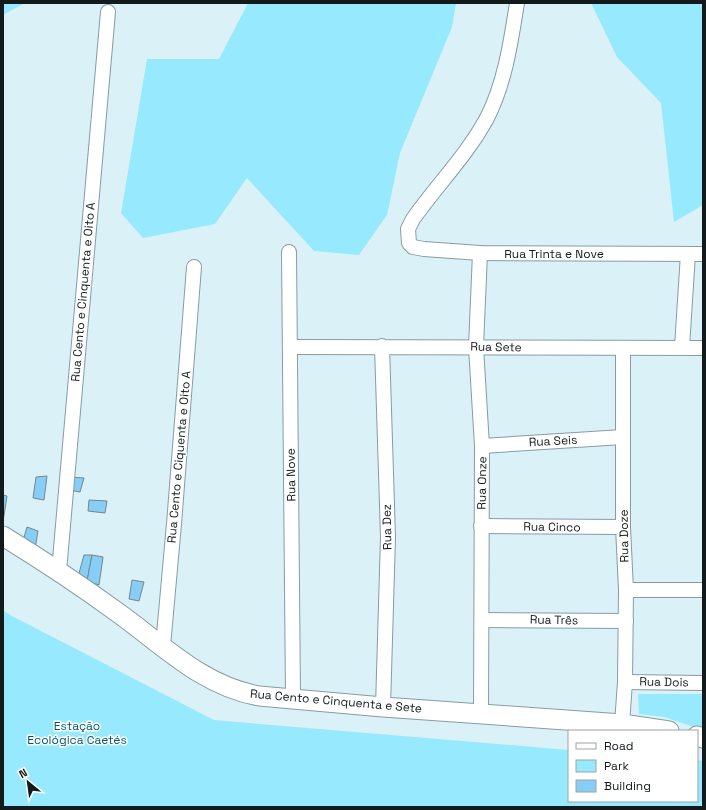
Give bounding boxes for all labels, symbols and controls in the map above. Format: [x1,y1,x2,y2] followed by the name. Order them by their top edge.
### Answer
[67,201,99,382] street label: Rua Cento e Cinquenta e Oito A
[504,246,604,262] street label: Rua Trinta e Nove
[470,339,522,355] street label: Rua Sete
[164,370,195,544] street label: Rua Cento e Ciquenta e Oito A
[528,432,578,450] street label: Rua Seis
[283,448,299,502] street label: Rua Nove
[474,456,490,510] street label: Rua Onze
[379,504,395,550] street label: Rua Dez
[616,509,632,563] street label: Rua Doze
[523,518,581,536] street label: Rua Cinco
[530,612,578,628] street label: Rua Três
[639,674,689,690] street label: Rua Dois
[249,686,423,716] street label: Rua Cento e Cinquenta e Sete
[27,718,127,748] park label: Estação Ecológica Caetés
[568,730,698,802] legend
[604,738,633,754] text: Road
[604,758,629,774] text: Park
[8,762,48,802] north arrow
[17,765,30,781] text: N
[604,778,651,794] text: Building

